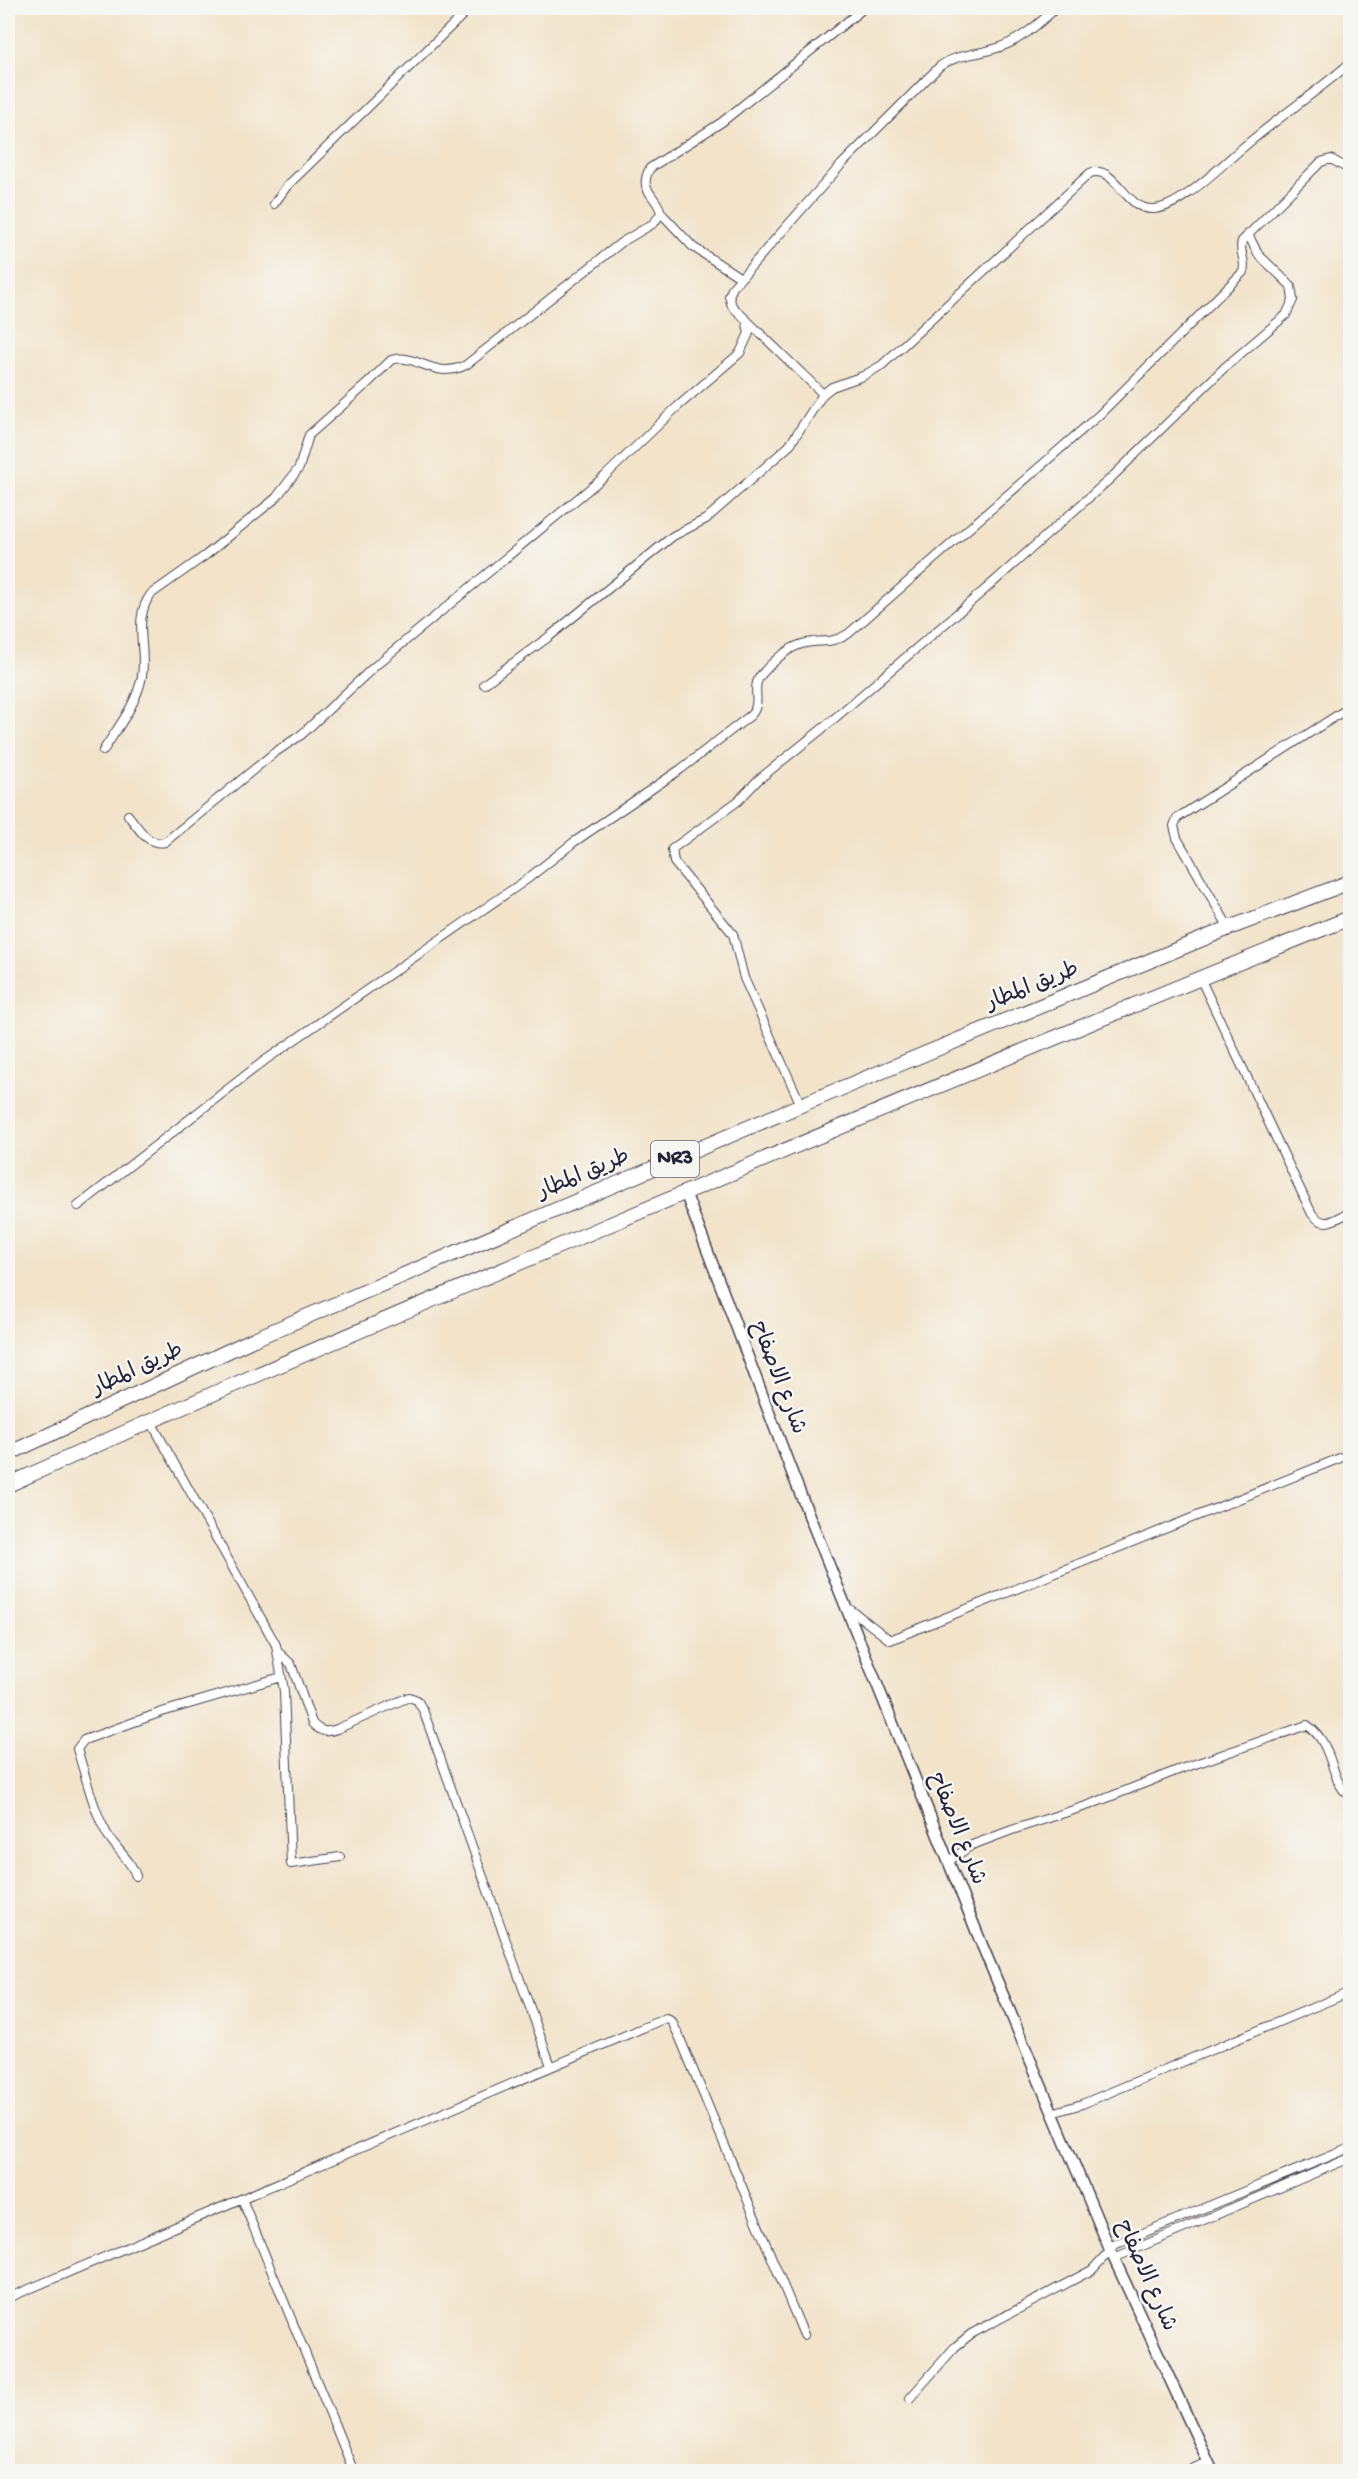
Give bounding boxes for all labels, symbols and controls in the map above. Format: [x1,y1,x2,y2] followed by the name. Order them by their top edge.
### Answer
[981,957,1083,1018] street label: طريق المطار
[651,1141,699,1177] road number: NR3
[532,1144,634,1207] street label: طريق المطار
[743,1318,811,1438] street label: شارع الاصفاح
[86,1338,188,1403] street label: طريق المطار
[922,1769,990,1889] street label: شارع الاصفاح
[1109,2216,1181,2336] street label: شارع الاصفاح

